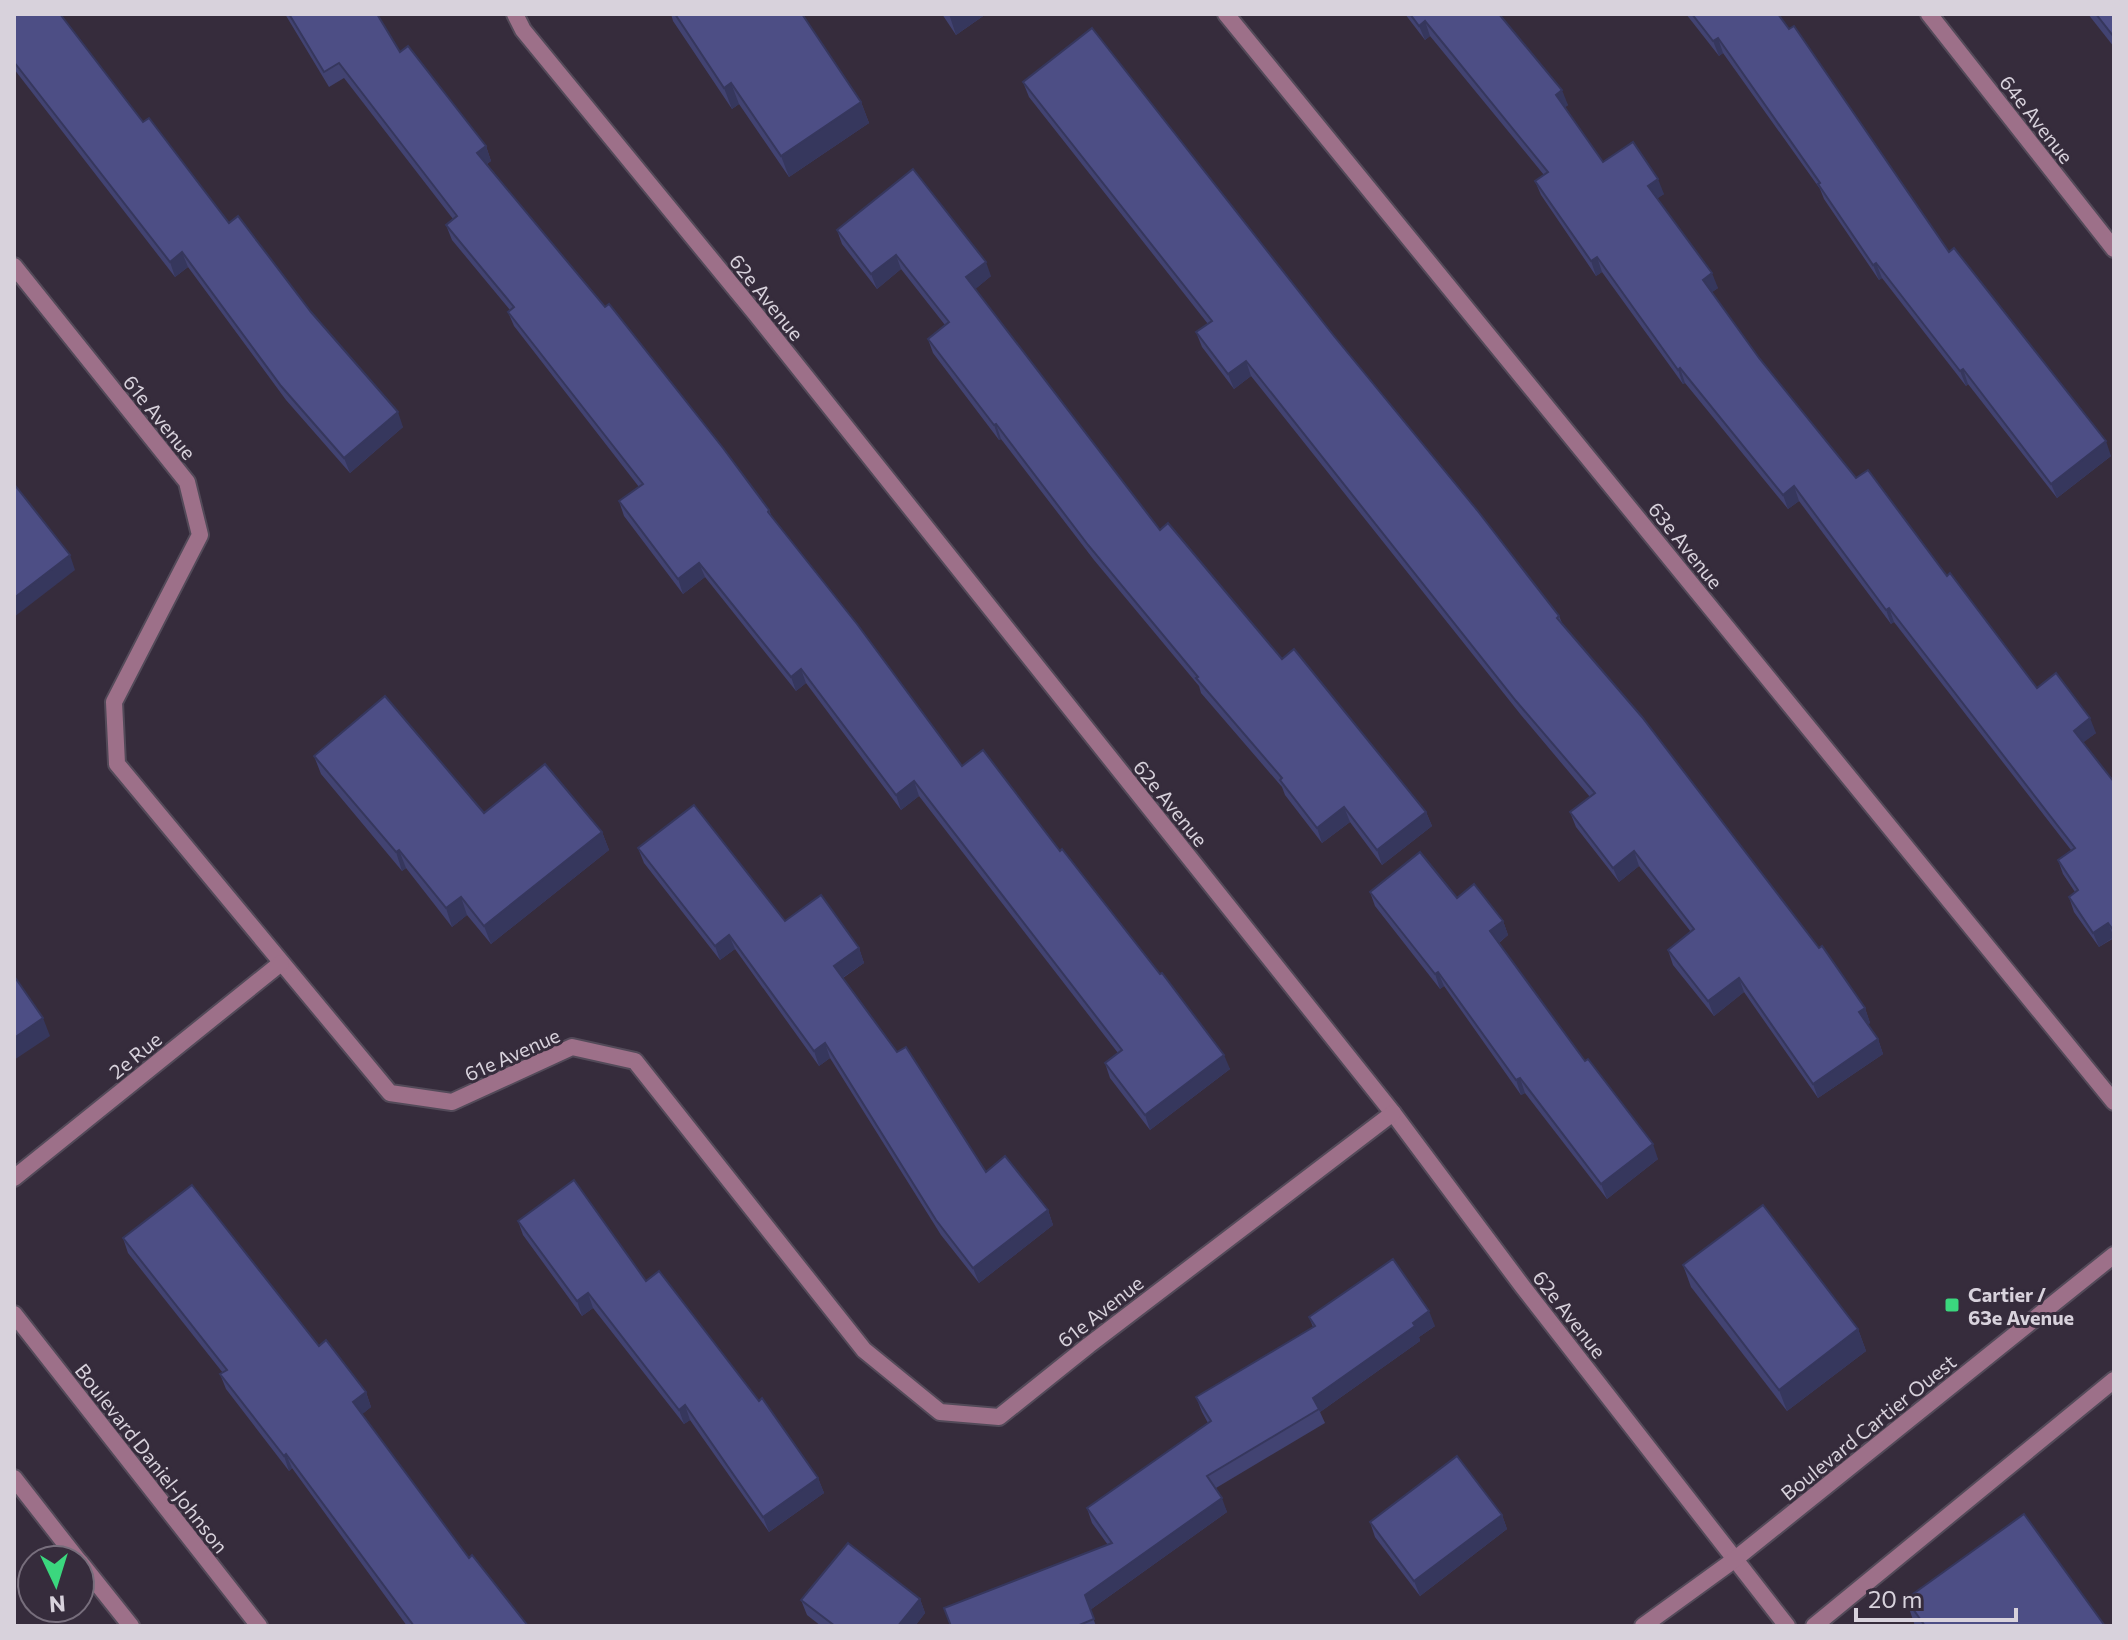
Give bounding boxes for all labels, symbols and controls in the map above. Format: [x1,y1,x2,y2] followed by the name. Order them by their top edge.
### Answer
[1995,70,2079,168] street label: 64e Avenue
[725,249,809,345] street label: 62e Avenue
[119,370,201,464] street label: 61e Avenue
[1644,497,1728,593] street label: 63e Avenue
[1129,755,1213,851] street label: 62e Avenue
[461,1022,563,1086] street label: 61e Avenue
[104,1027,166,1083] street label: 2e Rue
[1528,1266,1612,1362] street label: 62e Avenue
[1053,1270,1147,1352] street label: 61e Avenue
[1968,1282,2074,1329] place label: Cartier / 63e Avenue
[1943,1296,1961,1314] marker: Cartier / 63e Avenue
[1776,1349,1960,1505] street label: Boulevard Cartier Ouest
[71,1358,233,1558] street label: Boulevard Daniel-Johnson
[16,1544,96,1624] north arrow
[1856,1572,2016,1622] scale bar
[1868,1584,1922,1613] text: 20 m
[48,1590,67,1618] text: N

